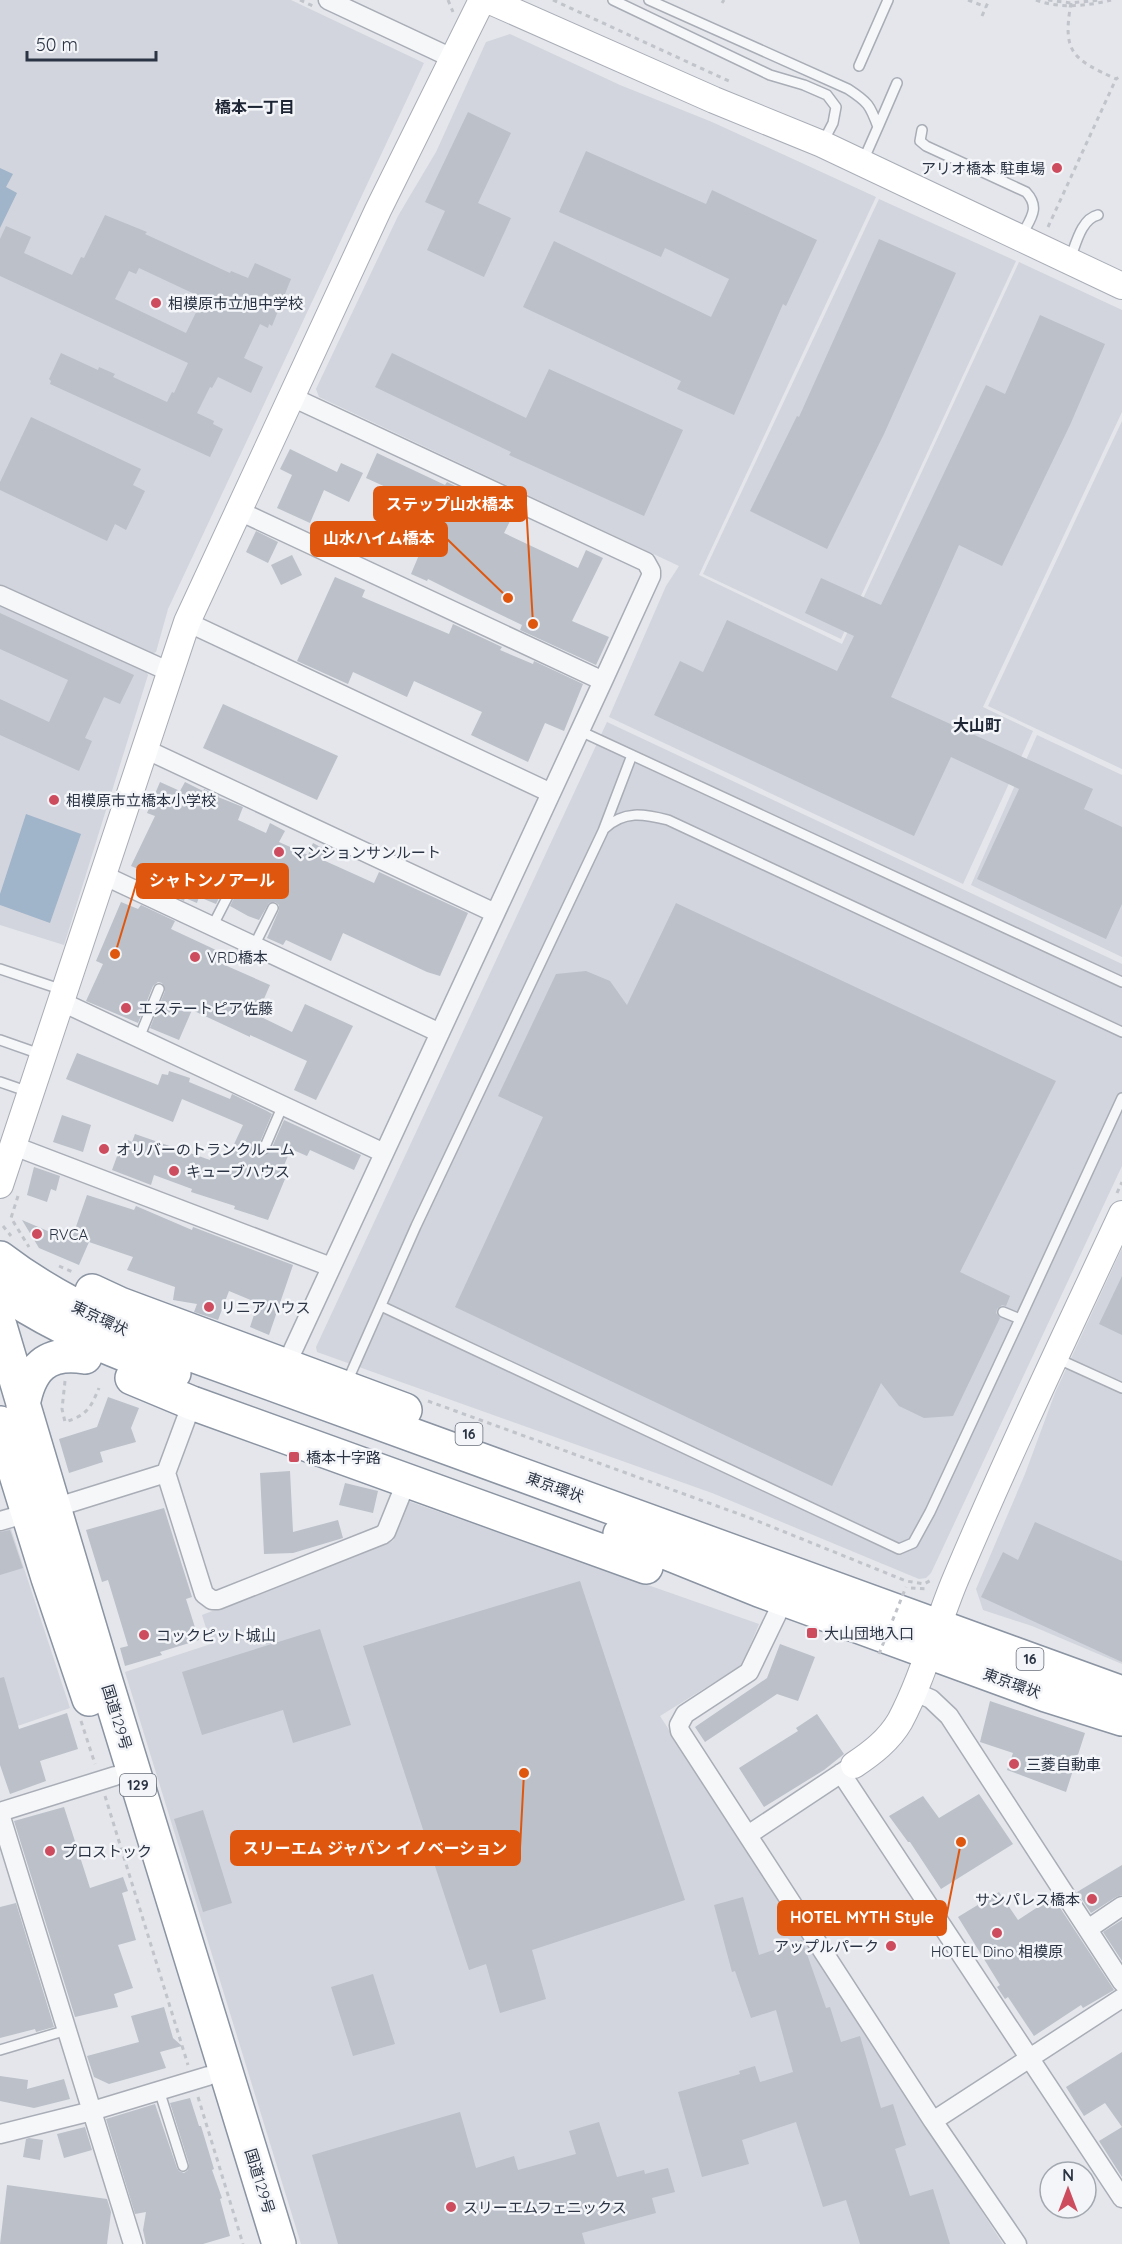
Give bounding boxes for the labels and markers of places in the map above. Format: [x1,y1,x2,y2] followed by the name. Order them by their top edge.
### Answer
[921,159,1045,178] place label: アリオ橋本 駐車場
[1050,161,1064,175] marker: アリオ橋本 駐車場
[168,294,303,313] place label: 相模原市立旭中学校
[149,296,163,310] marker: 相模原市立旭中学校
[374,487,526,521] callout: ステップ山水橋本
[311,522,447,556] callout: 山水ハイム橋本
[66,791,216,810] place label: 相模原市立橋本小学校
[47,793,61,807] marker: 相模原市立橋本小学校
[291,843,441,862] place label: マンションサンルート
[272,845,286,859] marker: マンションサンルート
[137,864,288,898] callout: シャトンノアール
[207,948,268,967] place label: VRD橋本
[188,950,202,964] marker: VRD橋本
[138,999,273,1018] place label: エステートピア佐藤
[119,1001,133,1015] marker: エステートピア佐藤
[116,1140,295,1159] place label: オリバーのトランクルーム
[97,1142,111,1156] marker: オリバーのトランクルーム
[186,1162,290,1181] place label: キューブハウス
[167,1164,181,1178] marker: キューブハウス
[49,1225,88,1244] place label: RVCA
[30,1227,44,1241] marker: RVCA
[221,1298,310,1317] place label: リニアハウス
[202,1300,216,1314] marker: リニアハウス
[306,1448,381,1467] place label: 橋本十字路
[287,1450,301,1464] marker: 橋本十字路
[824,1624,914,1643] place label: 大山団地入口
[156,1626,276,1645] place label: コックピット城山
[805,1626,819,1640] marker: 大山団地入口
[137,1628,151,1642] marker: コックピット城山
[1026,1755,1101,1774] place label: 三菱自動車
[1007,1757,1021,1771] marker: 三菱自動車
[231,1831,520,1865] callout: スリーエム ジャパン イノベーション
[62,1842,152,1861] place label: プロストック
[43,1844,57,1858] marker: プロストック
[975,1890,1080,1909] place label: サンパレス橋本
[1085,1892,1099,1906] marker: サンパレス橋本
[778,1901,946,1935] callout: HOTEL MYTH Style
[990,1926,1004,1940] marker: HOTEL Dino 相模原
[774,1937,879,1956] place label: アップルパーク
[884,1939,898,1953] marker: アップルパーク
[931,1942,1063,1961] place label: HOTEL Dino 相模原
[463,2198,627,2217] place label: スリーエムフェニックス
[444,2200,458,2214] marker: スリーエムフェニックス

